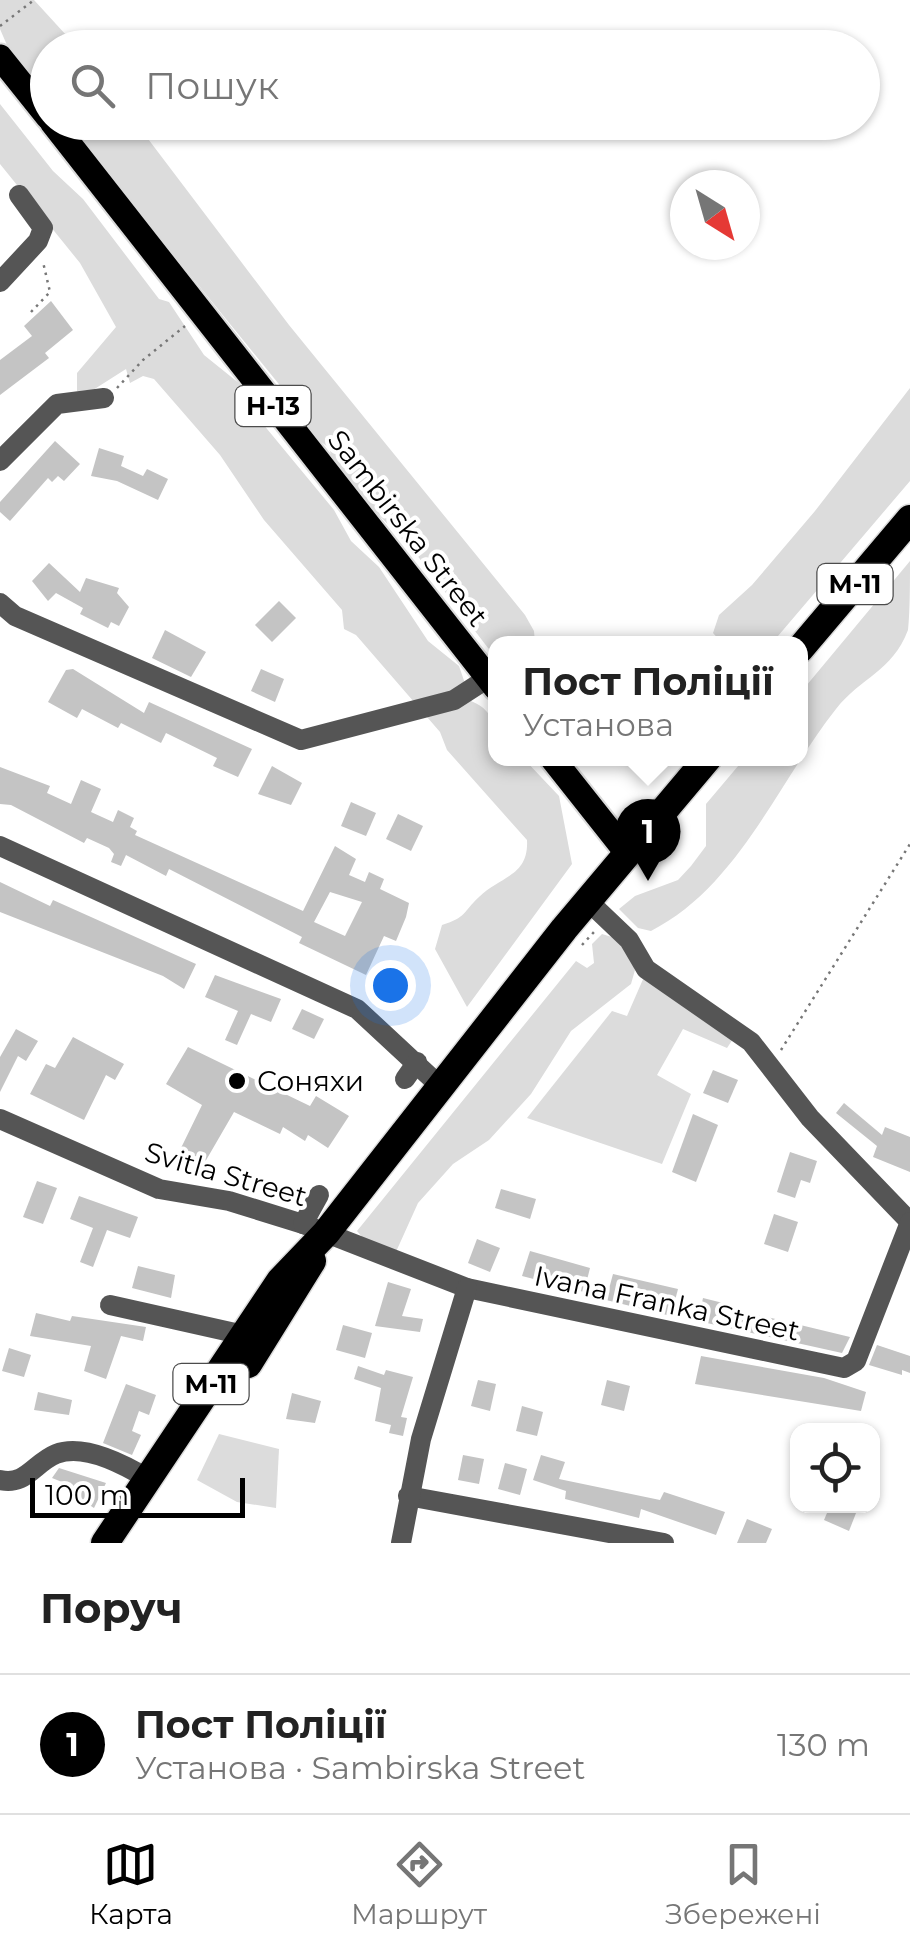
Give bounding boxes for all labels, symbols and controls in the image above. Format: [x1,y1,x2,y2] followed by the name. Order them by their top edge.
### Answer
[30,30,880,140] search box
[65,58,120,113] icon: search
[145,62,279,109] text: Пошук
[670,170,760,260] north arrow
[236,386,310,426] road number: Н-13
[321,423,495,633] street label: Sambirska Street
[818,564,892,604] road number: М-11
[488,636,808,766] popup
[522,658,774,705] text: Пост Поліції
[522,705,674,744] text: Установа
[616,798,680,881] pin: 1
[365,960,416,1011] your location
[257,1064,364,1098] place label: Соняхи
[226,1070,248,1092] marker: Соняхи
[141,1135,311,1213] street label: Svitla Street
[531,1258,803,1348] street label: Ivana Franka Street
[174,1364,248,1404] road number: М-11
[790,1423,880,1513] map controls
[790,1423,880,1513] button: locate
[30,1473,245,1518] scale bar
[45,1478,129,1512] text: 100 m
[40,1582,183,1634] text: Поруч
[135,1701,386,1748] text: Пост Поліції
[66,1725,79,1764] text: 1
[777,1725,870,1764] text: 130 m
[135,1748,585,1787] text: Установа · Sambirska Street
[89,1837,173,1931] tab: Карта
[351,1837,487,1931] tab: Маршрут
[665,1837,821,1931] tab: Збережені

